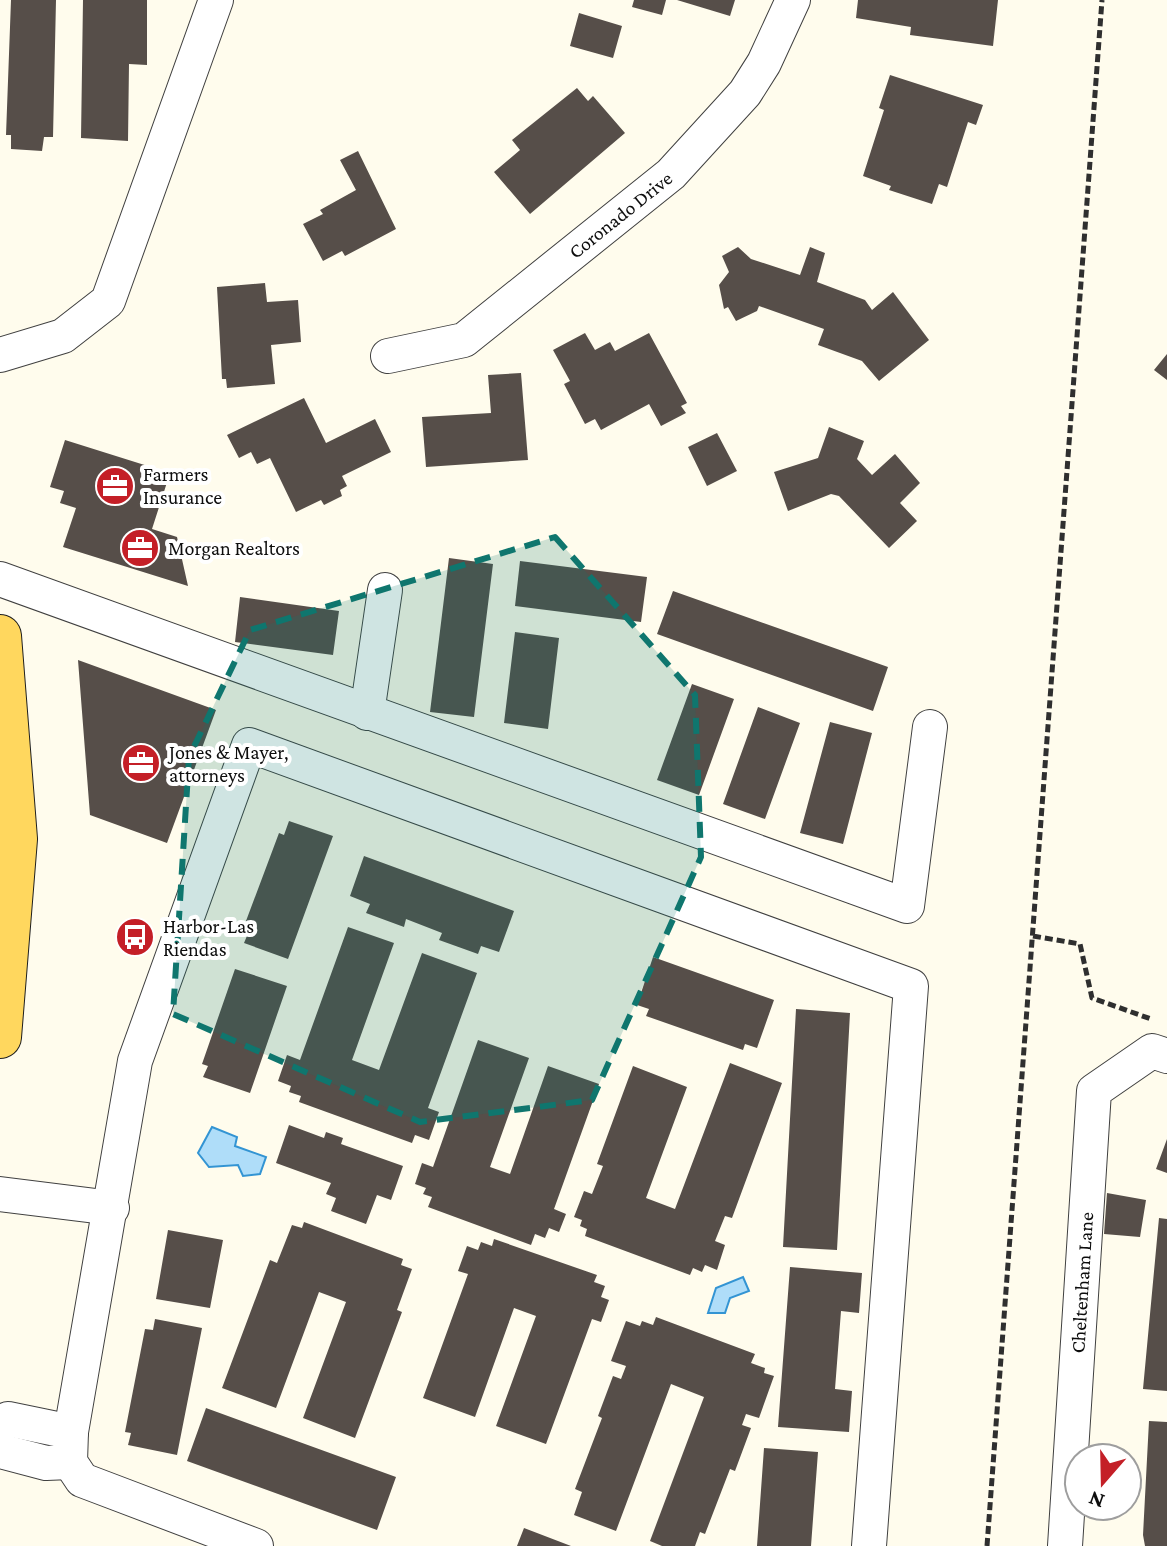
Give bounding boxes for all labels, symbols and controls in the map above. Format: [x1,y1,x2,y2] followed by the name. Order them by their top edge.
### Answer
[564,167,676,263] street label: Coronado Drive
[143,463,222,508] place label: Farmers Insurance
[94,465,136,507] office icon: Farmers Insurance
[119,527,161,569] office icon: Morgan Realtors
[168,537,300,560] place label: Morgan Realtors
[167,741,289,787] place label: Jones & Mayer, attorneys
[120,742,162,784] office icon: Jones & Mayer, attorneys
[163,915,254,960] place label: Harbor-Las Riendas
[114,916,156,958] bus stop icon: Harbor-Las Riendas
[1066,1211,1097,1354] street label: Cheltenham Lane
[1063,1442,1143,1522] north arrow
[1085,1486,1108,1515] text: N

